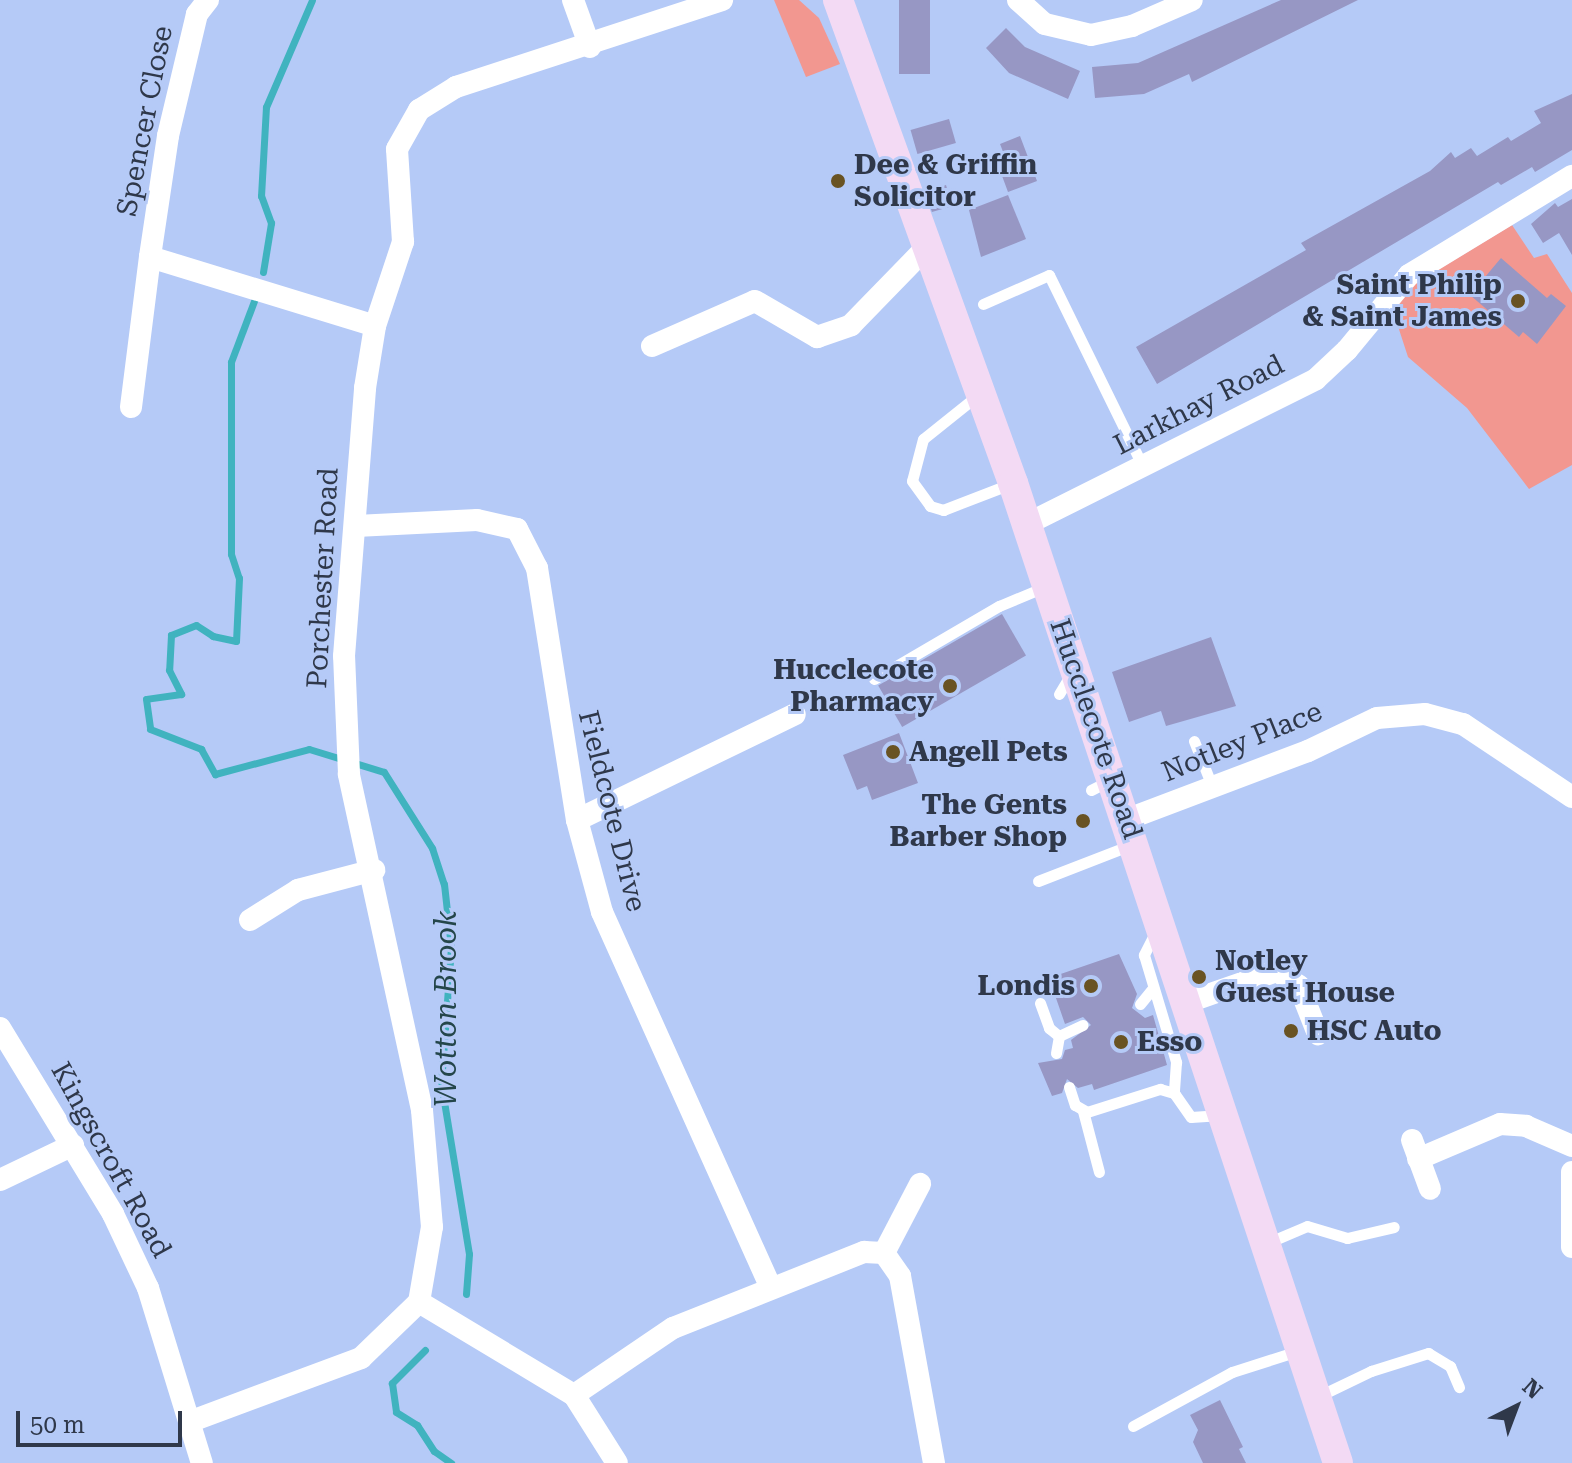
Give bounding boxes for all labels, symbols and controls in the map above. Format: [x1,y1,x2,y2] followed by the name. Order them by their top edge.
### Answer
[110,23,180,219] street label: Spencer Close
[854,148,1037,214] place label: Dee & Griffin Solicitor
[829,172,847,190] marker: Dee & Griffin Solicitor
[1302,268,1502,334] place label: Saint Philip & Saint James
[1509,292,1527,310] marker: Saint Philip & Saint James
[1108,348,1290,462] street label: Larkhay Road
[300,467,346,689] street label: Porchester Road
[1043,615,1149,843] street label: Hucclecote Road
[773,653,934,719] place label: Hucclecote Pharmacy
[941,677,959,695] marker: Hucclecote Pharmacy
[1157,695,1327,789] street label: Notley Place
[571,707,653,915] street label: Fieldcote Drive
[909,735,1068,769] place label: Angell Pets
[884,743,902,761] marker: Angell Pets
[890,788,1067,854] place label: The Gents Barber Shop
[1074,812,1092,830] marker: The Gents Barber Shop
[428,911,464,1107] water label: Wotton Brook
[1215,944,1395,1010] place label: Notley Guest House
[1190,968,1208,986] marker: Notley Guest House
[978,969,1075,1003] place label: Londis
[1082,977,1100,995] marker: Londis
[1307,1014,1442,1048] place label: HSC Auto
[1282,1022,1300,1040] marker: HSC Auto
[1137,1025,1202,1059] place label: Esso
[1112,1033,1130,1051] marker: Esso
[43,1057,179,1263] street label: Kingscroft Road
[1476,1367,1556,1447] north arrow
[1518,1374,1547,1404] text: N
[20,1395,186,1445] scale bar
[30,1411,85,1439] text: 50 m

